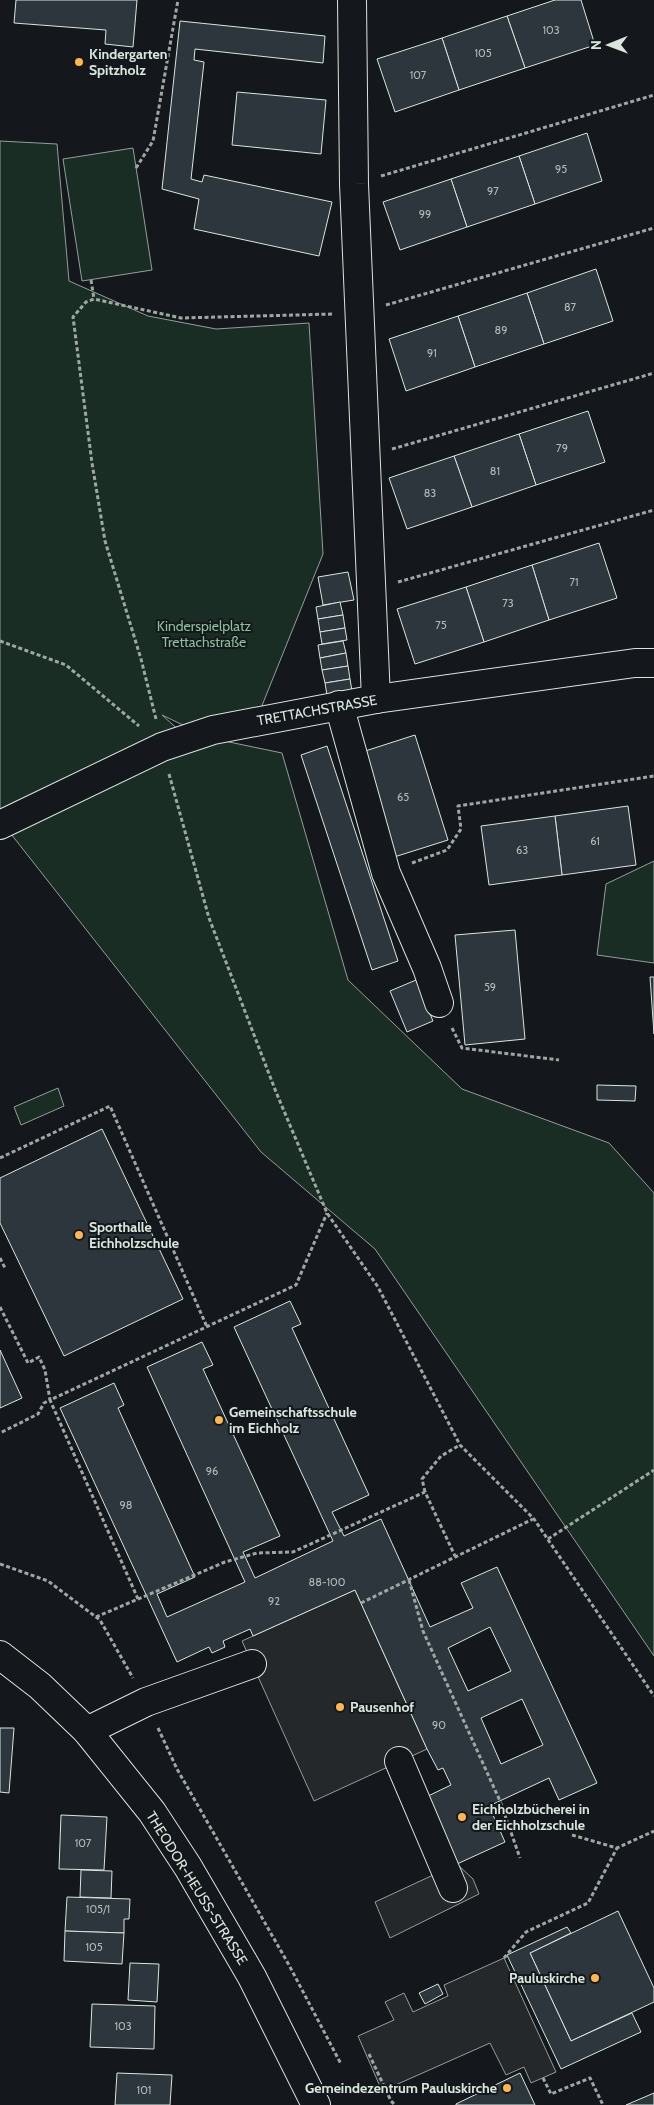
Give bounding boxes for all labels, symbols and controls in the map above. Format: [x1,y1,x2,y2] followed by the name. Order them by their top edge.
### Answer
[584,20,634,70] north arrow
[542,23,560,37] house number: 103
[587,40,605,50] text: N
[89,45,167,79] place label: Kindergarten Spitzholz
[474,46,492,60] house number: 105
[73,56,85,68] marker: Kindergarten Spitzholz
[410,68,427,82] house number: 107
[555,162,567,176] house number: 95
[487,184,499,198] house number: 97
[419,207,431,221] house number: 99
[564,300,577,314] house number: 87
[495,323,507,337] house number: 89
[427,346,437,360] house number: 91
[556,441,568,455] house number: 79
[490,464,500,478] house number: 81
[424,486,436,500] house number: 83
[569,575,579,589] house number: 71
[502,596,514,610] house number: 73
[157,617,252,651] park label: Kinderspielplatz Trettachstraße
[435,618,447,632] house number: 75
[256,691,379,729] street label: TRETTACHSTRASSE
[397,790,409,804] house number: 65
[590,834,600,848] house number: 61
[516,843,528,857] house number: 63
[484,980,496,994] house number: 59
[89,1218,179,1252] place label: Sporthalle Eichholzschule
[73,1229,85,1241] marker: Sporthalle Eichholzschule
[229,1403,357,1437] place label: Gemeinschaftsschule im Eichholz
[213,1414,225,1426] marker: Gemeinschaftsschule im Eichholz
[206,1464,218,1478] house number: 96
[120,1498,132,1512] house number: 98
[309,1575,346,1589] house number: 88-100
[268,1594,280,1608] house number: 92
[350,1698,414,1716] place label: Pausenhof
[334,1701,346,1713] marker: Pausenhof
[432,1718,446,1732] house number: 90
[472,1800,590,1834] place label: Eichholzbücherei in der Eichholzschule
[142,1808,252,1968] street label: THEODOR-HEUSS-STRASSE
[456,1811,468,1823] marker: Eichholzbücherei in der Eichholzschule
[75,1836,92,1850] house number: 107
[86,1902,110,1916] house number: 105/1
[85,1940,103,1954] house number: 105
[509,1969,585,1987] place label: Pauluskirche
[589,1972,601,1984] marker: Pauluskirche
[114,2019,132,2033] house number: 103
[305,2079,497,2097] place label: Gemeindezentrum Pauluskirche
[501,2082,513,2094] marker: Gemeindezentrum Pauluskirche
[137,2083,151,2097] house number: 101

